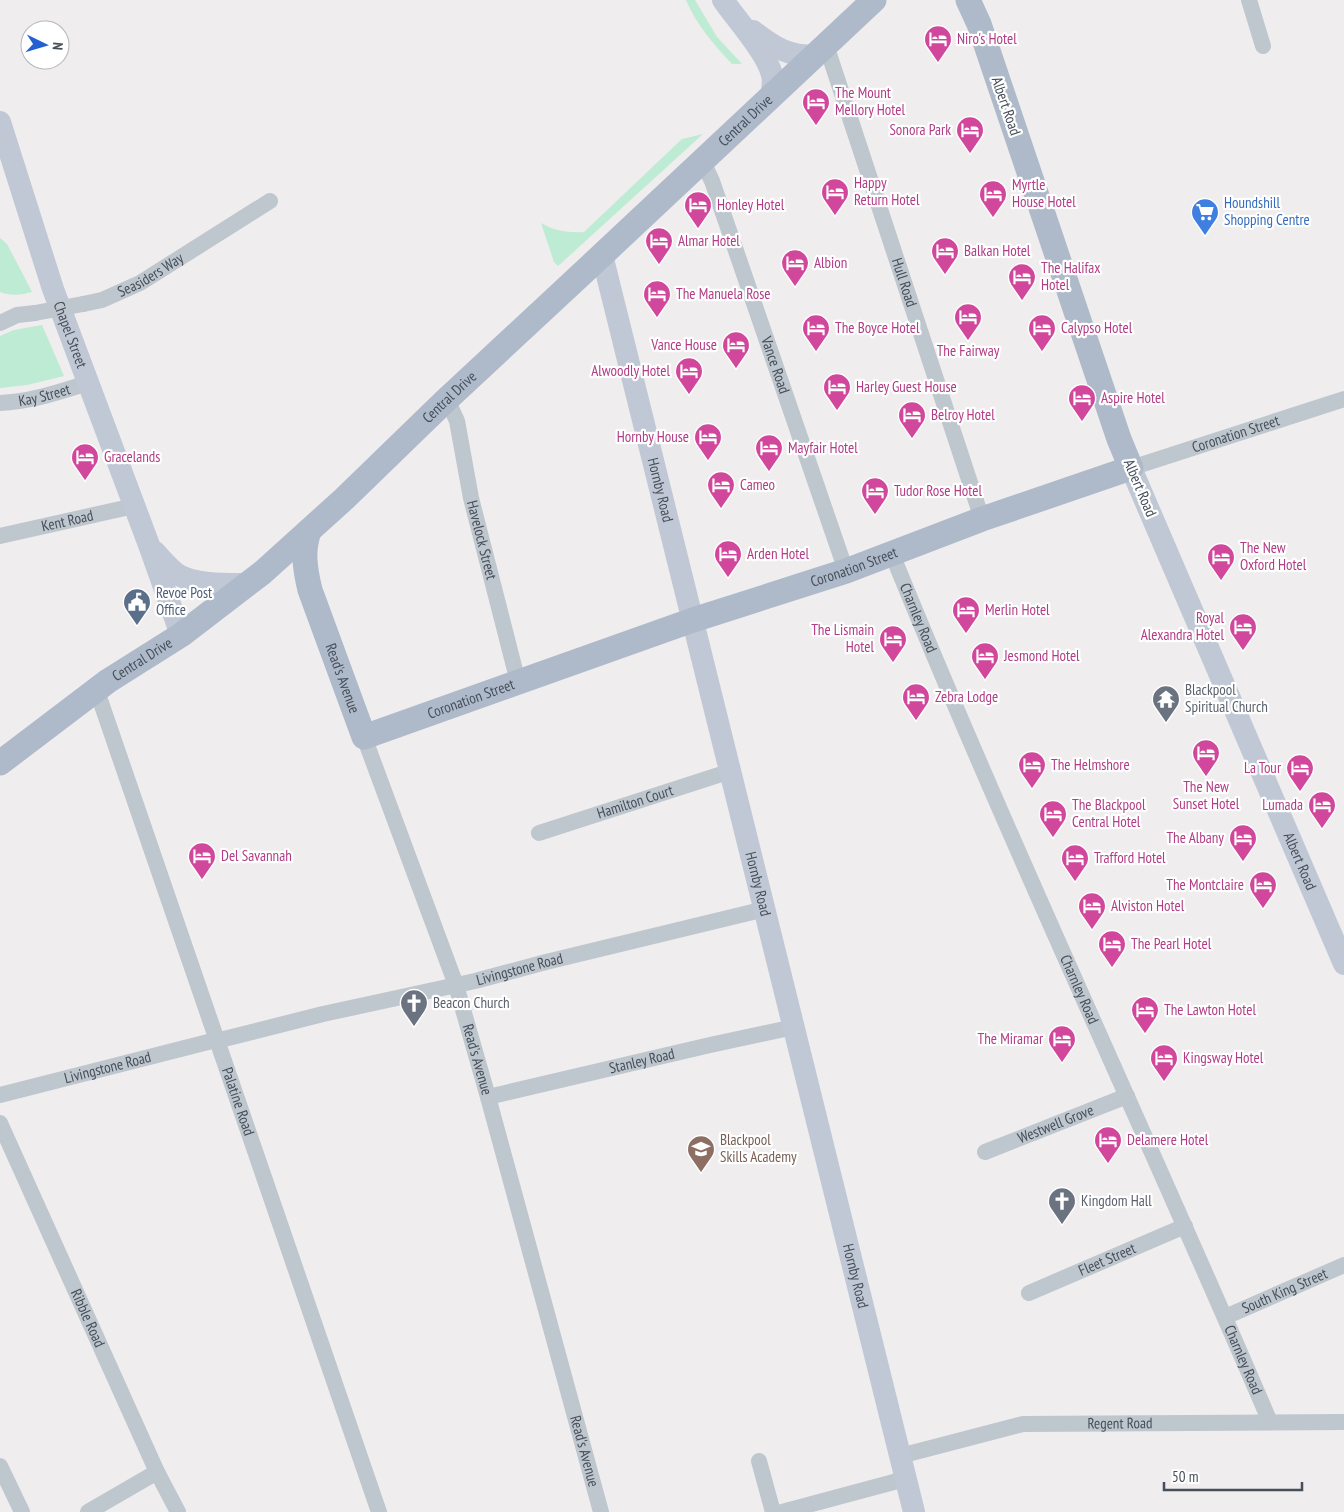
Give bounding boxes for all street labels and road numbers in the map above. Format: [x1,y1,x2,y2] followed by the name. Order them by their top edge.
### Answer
[988,74,1025,138] street label: Albert Road
[714,90,776,150] street label: Central Drive
[114,248,187,301] street label: Seasiders Way
[888,255,922,309] street label: Hull Road
[49,298,92,371] street label: Chapel Street
[757,333,794,396] street label: Vance Road
[418,367,480,427] street label: Central Drive
[17,379,72,410] street label: Kay Street
[1189,411,1282,457] street label: Coronation Street
[644,456,678,524] street label: Hornby Road
[1120,456,1161,519] street label: Albert Road
[463,498,501,582] street label: Havelock Street
[40,505,95,535] street label: Kent Road
[808,542,900,591] street label: Coronation Street
[896,580,942,655] street label: Charnley Road
[108,633,176,685] street label: Central Drive
[321,641,364,716] street label: Read's Avenue
[425,674,517,723] street label: Coronation Street
[594,780,675,823] street label: Hamilton Court
[1280,829,1321,893] street label: Albert Road
[741,850,776,918] street label: Hornby Road
[474,948,565,989] street label: Livingstone Road
[1056,952,1103,1027] street label: Charnley Road
[459,1022,497,1097] street label: Read's Avenue
[607,1044,676,1077] street label: Stanley Road
[62,1047,153,1087] street label: Livingstone Road
[218,1065,259,1138] street label: Palatine Road
[1015,1100,1096,1147] street label: Westwell Grove
[1075,1238,1138,1280] street label: Fleet Street
[839,1242,873,1310] street label: Hornby Road
[1239,1264,1330,1318] street label: South King Street
[67,1286,110,1350] street label: Ribble Road
[1220,1322,1267,1397] street label: Charnley Road
[566,1413,604,1489] street label: Read's Avenue
[1087,1413,1152,1433] street label: Regent Road

